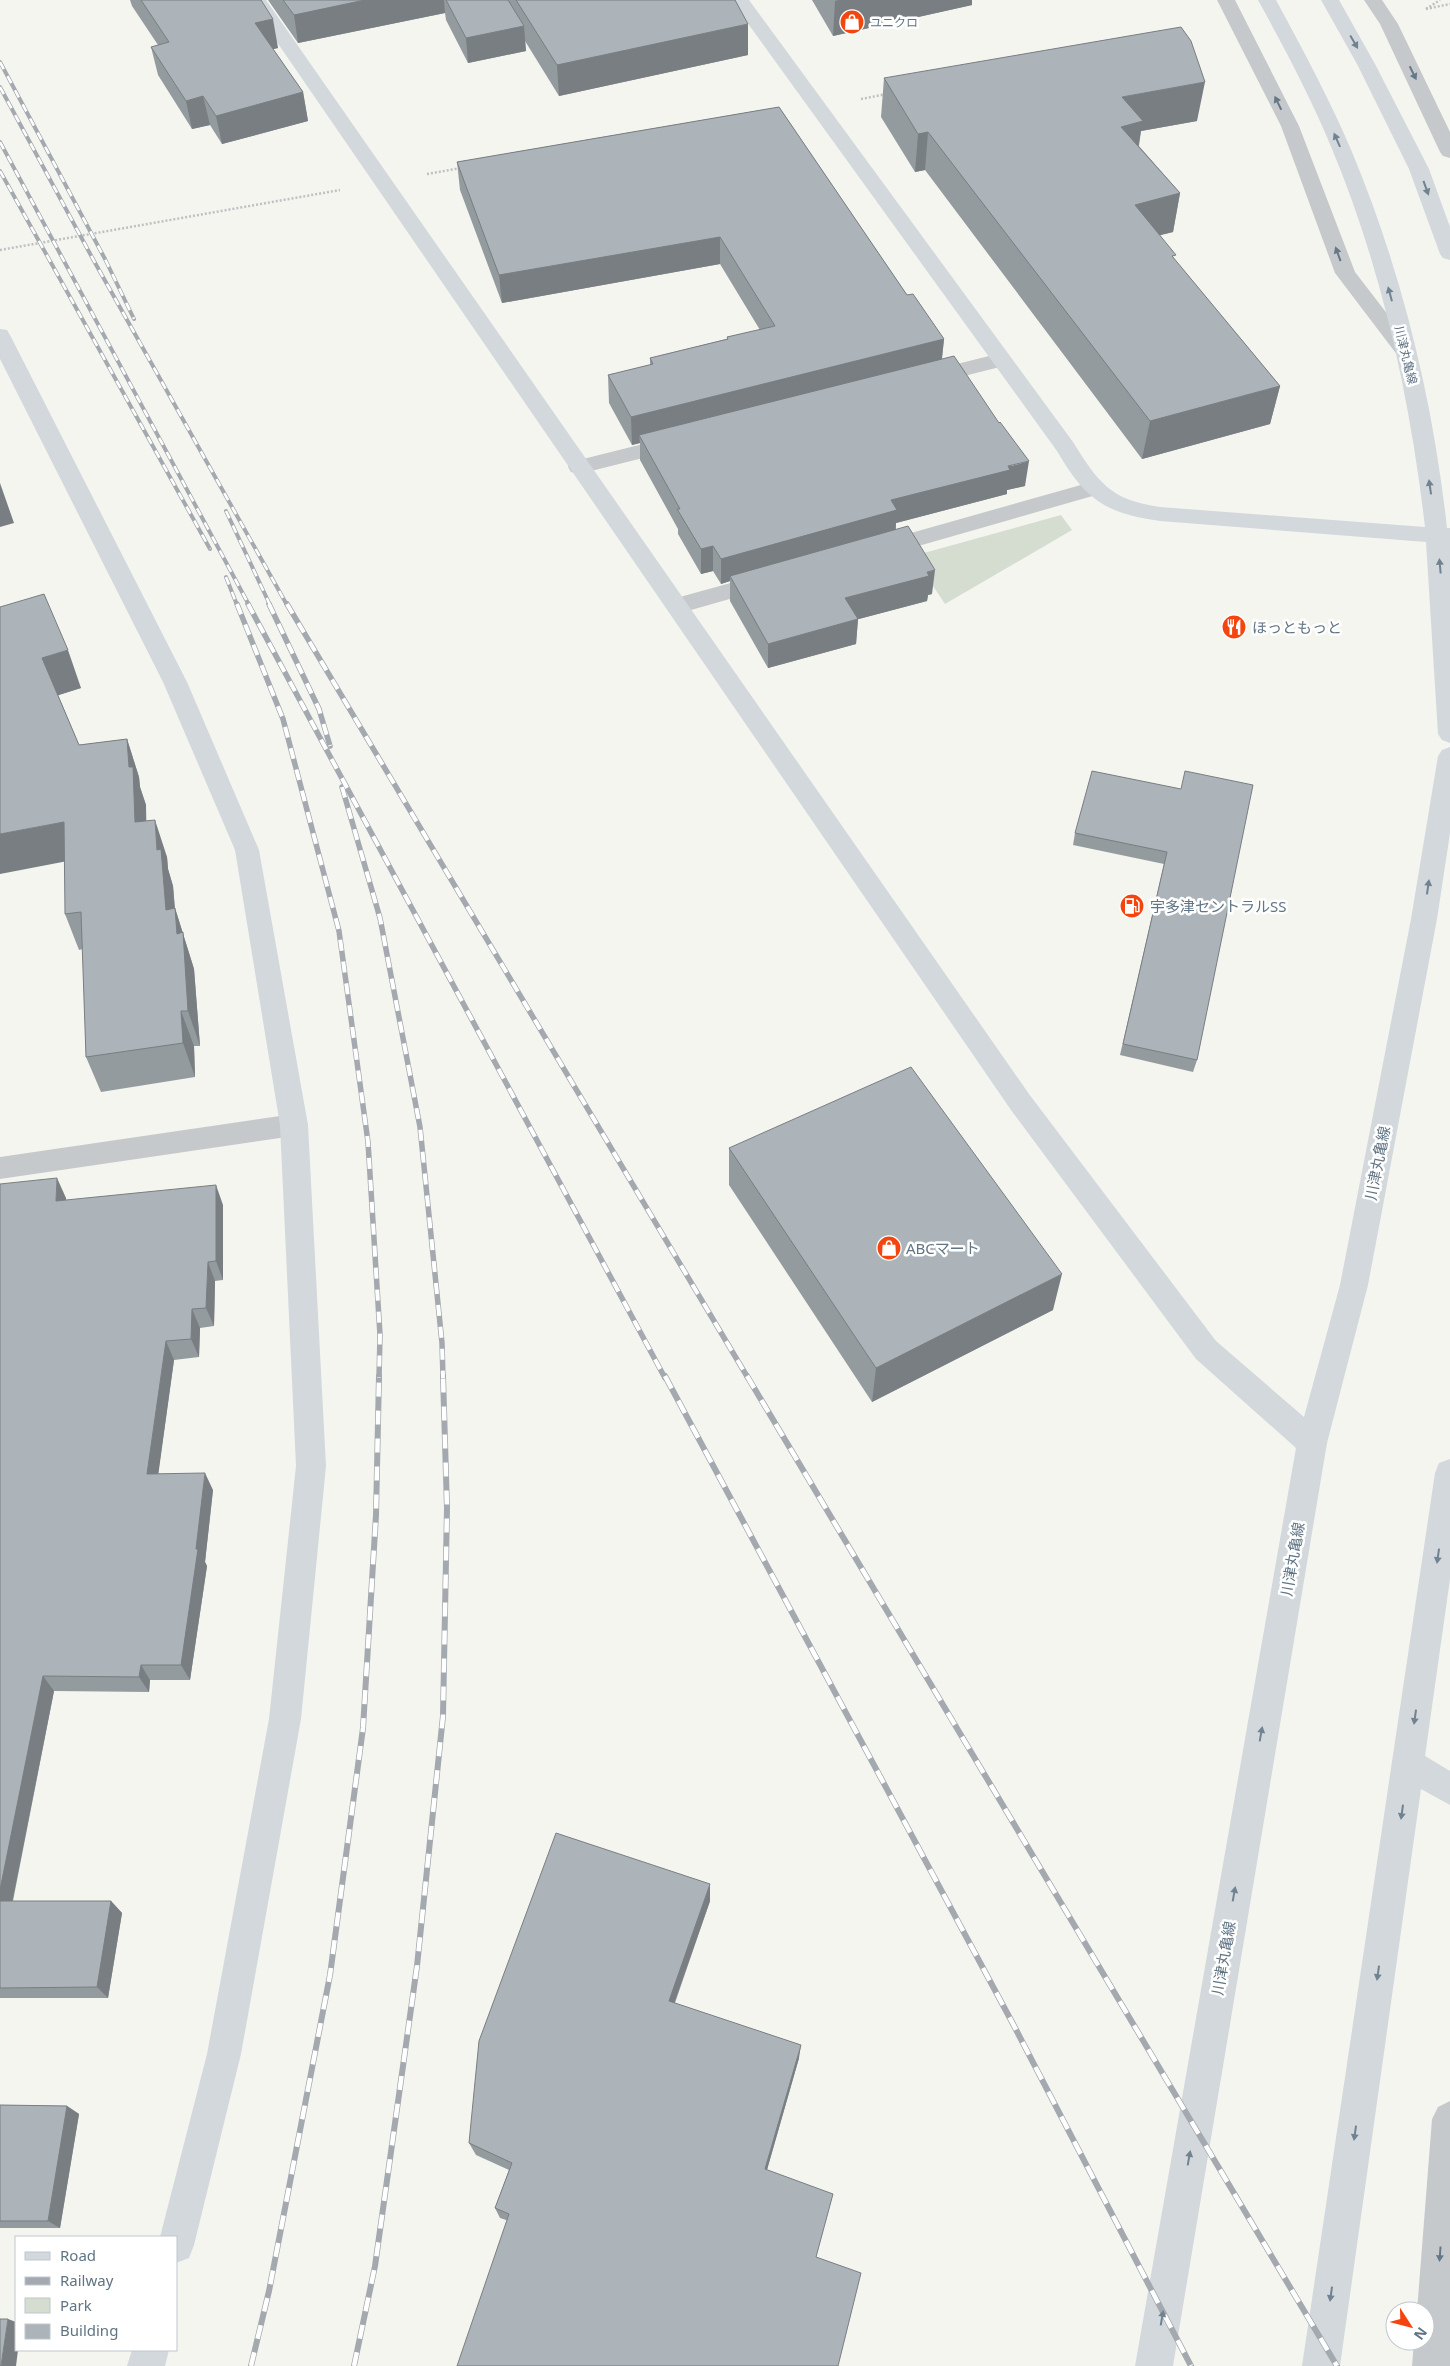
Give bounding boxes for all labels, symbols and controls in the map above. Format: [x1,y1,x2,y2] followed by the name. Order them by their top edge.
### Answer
[839,9,865,35] shop icon: ユニクロ
[870,14,918,31] place label: ユニクロ
[1350,36,1359,49] one-way arrow
[1409,66,1417,81] one-way arrow
[1274,95,1282,110] one-way arrow
[1333,133,1341,147] one-way arrow
[1422,181,1430,196] one-way arrow
[1334,246,1342,261] one-way arrow
[1386,286,1394,301] one-way arrow
[1390,324,1422,386] street label: 川津丸亀線
[1426,478,1434,494] one-way arrow
[1436,558,1444,574] one-way arrow
[1221,614,1247,640] restaurant icon: ほっともっと
[1252,617,1342,637] place label: ほっともっと
[1425,878,1433,894] one-way arrow
[1119,893,1145,919] fuel station icon: 宇多津セントラルSS
[1150,896,1286,916] place label: 宇多津セントラルSS
[1360,1124,1394,1202] street label: 川津丸亀線
[876,1235,902,1261] shop icon: ABCマート
[906,1238,980,1258] place label: ABCマート
[1276,1520,1308,1598] street label: 川津丸亀線
[1434,1548,1442,1564] one-way arrow
[1411,1709,1419,1725] one-way arrow
[1258,1725,1266,1741] one-way arrow
[1397,1804,1405,1820] one-way arrow
[1231,1886,1239,1902] one-way arrow
[1207,1919,1239,1997] street label: 川津丸亀線
[1374,1965,1382,1981] one-way arrow
[1350,2126,1358,2142] one-way arrow
[1186,2149,1194,2165] one-way arrow
[15,2236,178,2351] legend
[60,2245,96,2265] text: Road
[1435,2247,1443,2263] one-way arrow
[60,2270,114,2290] text: Railway
[1327,2287,1335,2303] one-way arrow
[60,2295,92,2315] text: Park
[1385,2301,1435,2351] north arrow
[1159,2310,1167,2326] one-way arrow
[60,2320,118,2340] text: Building
[1410,2324,1432,2344] text: N

